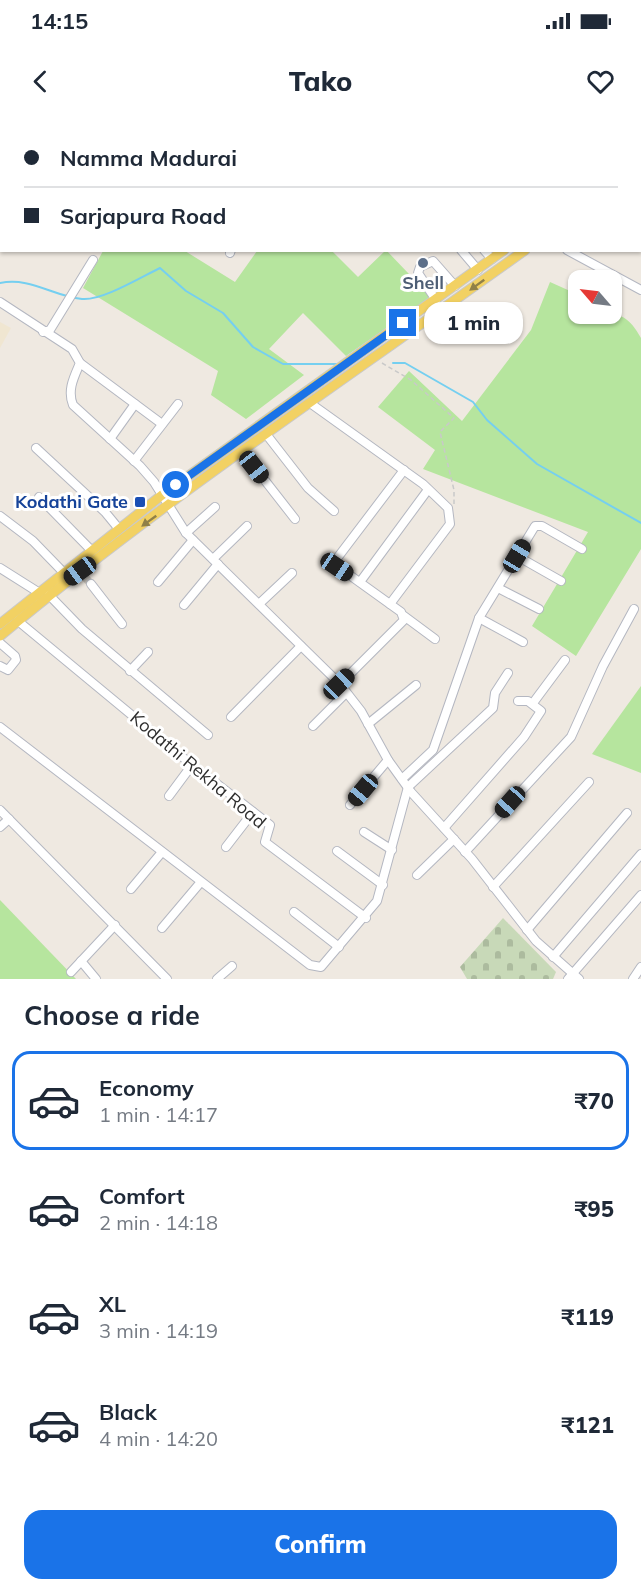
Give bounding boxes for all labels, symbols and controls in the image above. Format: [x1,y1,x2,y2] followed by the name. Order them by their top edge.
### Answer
[30,7,88,35] text: 14:15
[289,64,352,98] text: Tako
[24,65,57,98] icon: back
[584,65,617,98] icon: heart
[60,144,237,172] text: Namma Madurai
[60,202,226,230] text: Sarjapura Road
[416,256,430,270] marker: Shell
[568,270,622,324] north arrow
[568,270,622,324] map controls
[402,271,444,294] place label: Shell
[470,279,486,291] one-way arrow
[424,302,523,344] callout: 1 min
[389,309,416,336] route end
[447,310,500,335] text: 1 min
[236,447,272,487] car
[162,471,189,498] route start
[15,490,128,513] place label: Kodathi Gate
[133,495,147,509] marker: Kodathi Gate
[141,515,157,527] one-way arrow
[500,536,534,576] car
[317,549,357,585] car
[60,553,100,589] car
[320,665,358,703] car
[126,706,271,833] street label: Kodathi Rekha Road
[345,770,381,810] car
[491,783,529,821] car
[24,998,200,1032] text: Choose a ride
[27,1074,81,1128] icon: car
[99,1074,194,1102] text: Economy
[574,1087,614,1115] text: ₹70
[99,1102,218,1127] text: 1 min · 14:17
[27,1182,81,1236] icon: car
[99,1182,185,1210] text: Comfort
[574,1195,614,1223] text: ₹95
[99,1210,218,1235] text: 2 min · 14:18
[27,1290,81,1344] icon: car
[99,1290,126,1318] text: XL
[561,1303,614,1331] text: ₹119
[99,1318,218,1343] text: 3 min · 14:19
[27,1398,81,1452] icon: car
[99,1398,157,1426] text: Black
[561,1411,614,1439] text: ₹121
[99,1426,218,1451] text: 4 min · 14:20
[24,1510,617,1579] button: Confirm

